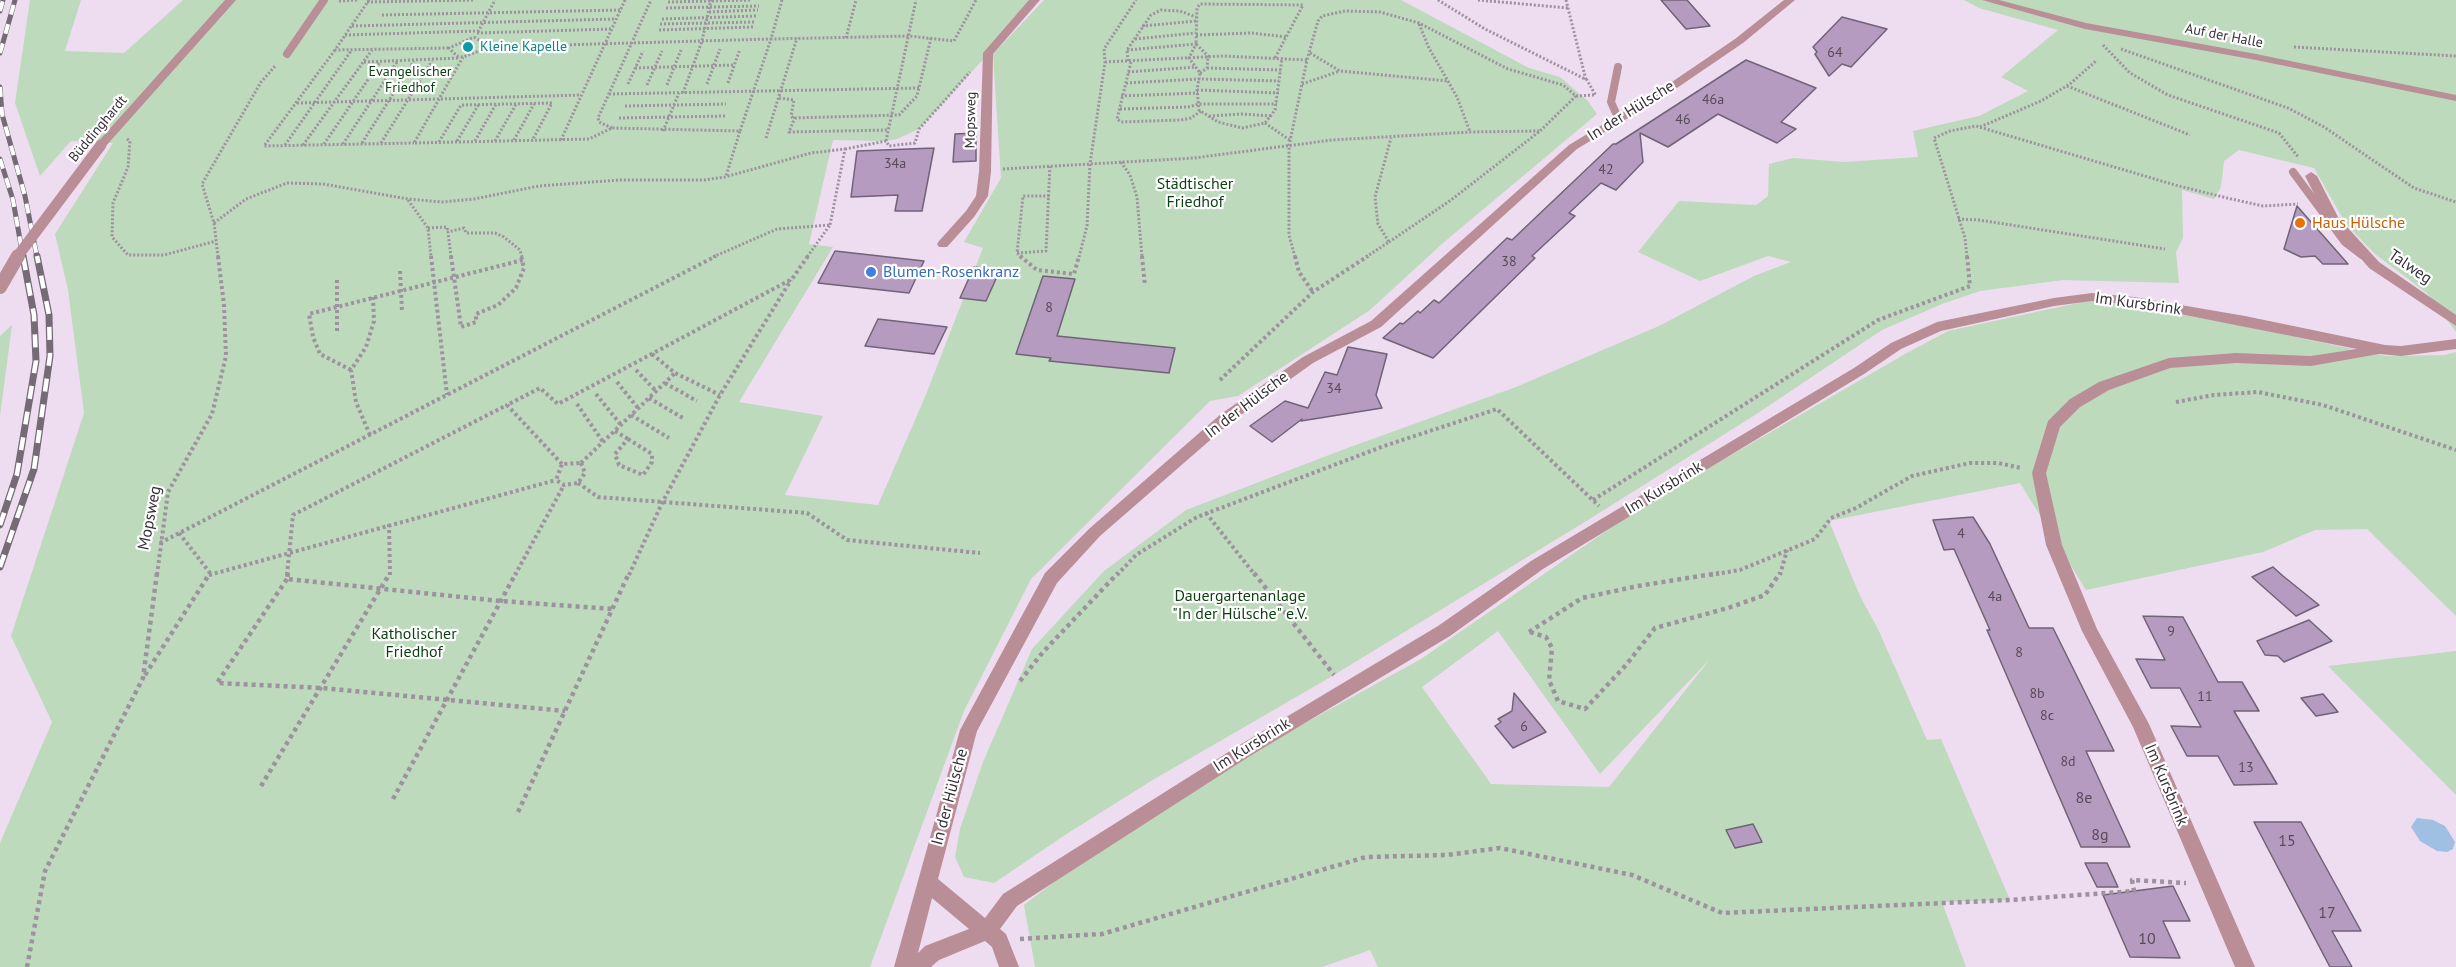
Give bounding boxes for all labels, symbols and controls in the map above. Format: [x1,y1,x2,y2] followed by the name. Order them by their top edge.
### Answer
[2184,20,2264,52] street label: Auf der Halle
[480,39,567,55] place label: Kleine Kapelle
[461,40,475,54] marker: Kleine Kapelle
[1827,45,1843,61] house number: 64
[368,64,452,96] park label: Evangelischer Friedhof
[1584,77,1678,145] street label: In der Hülsche
[65,92,131,166] street label: Büddinghardt
[962,92,980,148] street label: Mopsweg
[1702,92,1724,108] house number: 46a
[1675,112,1691,128] house number: 46
[884,156,906,172] house number: 34a
[1598,162,1614,178] house number: 42
[1157,174,1233,212] park label: Städtischer Friedhof
[2312,213,2405,233] place label: Haus Hülsche
[2293,216,2307,230] marker: Haus Hülsche
[2385,246,2435,288] street label: Talweg
[1501,254,1517,270] house number: 38
[883,262,1019,282] place label: Blumen-Rosenkranz
[864,265,878,279] marker: Blumen-Rosenkranz
[2094,288,2182,320] street label: Im Kursbrink
[1045,300,1053,316] house number: 8
[1202,368,1292,442] street label: In der Hülsche
[1326,381,1342,397] house number: 34
[1622,457,1706,519] street label: Im Kursbrink
[134,484,166,552] street label: Mopsweg
[1957,526,1965,542] house number: 4
[1172,586,1308,624] park label: Dauergartenanlage "In der Hülsche" e.V.
[1988,589,2002,605] house number: 4a
[371,624,457,662] park label: Katholischer Friedhof
[2167,624,2175,640] house number: 9
[2015,645,2023,661] house number: 8
[2029,686,2045,702] house number: 8b
[2197,689,2213,705] house number: 11
[2040,708,2054,724] house number: 8c
[1210,714,1294,776] street label: Im Kursbrink
[1520,719,1528,735] house number: 6
[2140,741,2192,829] street label: Im Kursbrink
[928,747,972,847] street label: In der Hülsche
[2060,754,2076,770] house number: 8d
[2238,760,2254,776] house number: 13
[2076,788,2092,808] house number: 8e
[2091,825,2109,845] house number: 8g
[2278,831,2296,851] house number: 15
[2318,903,2336,923] house number: 17
[2138,929,2156,949] house number: 10

